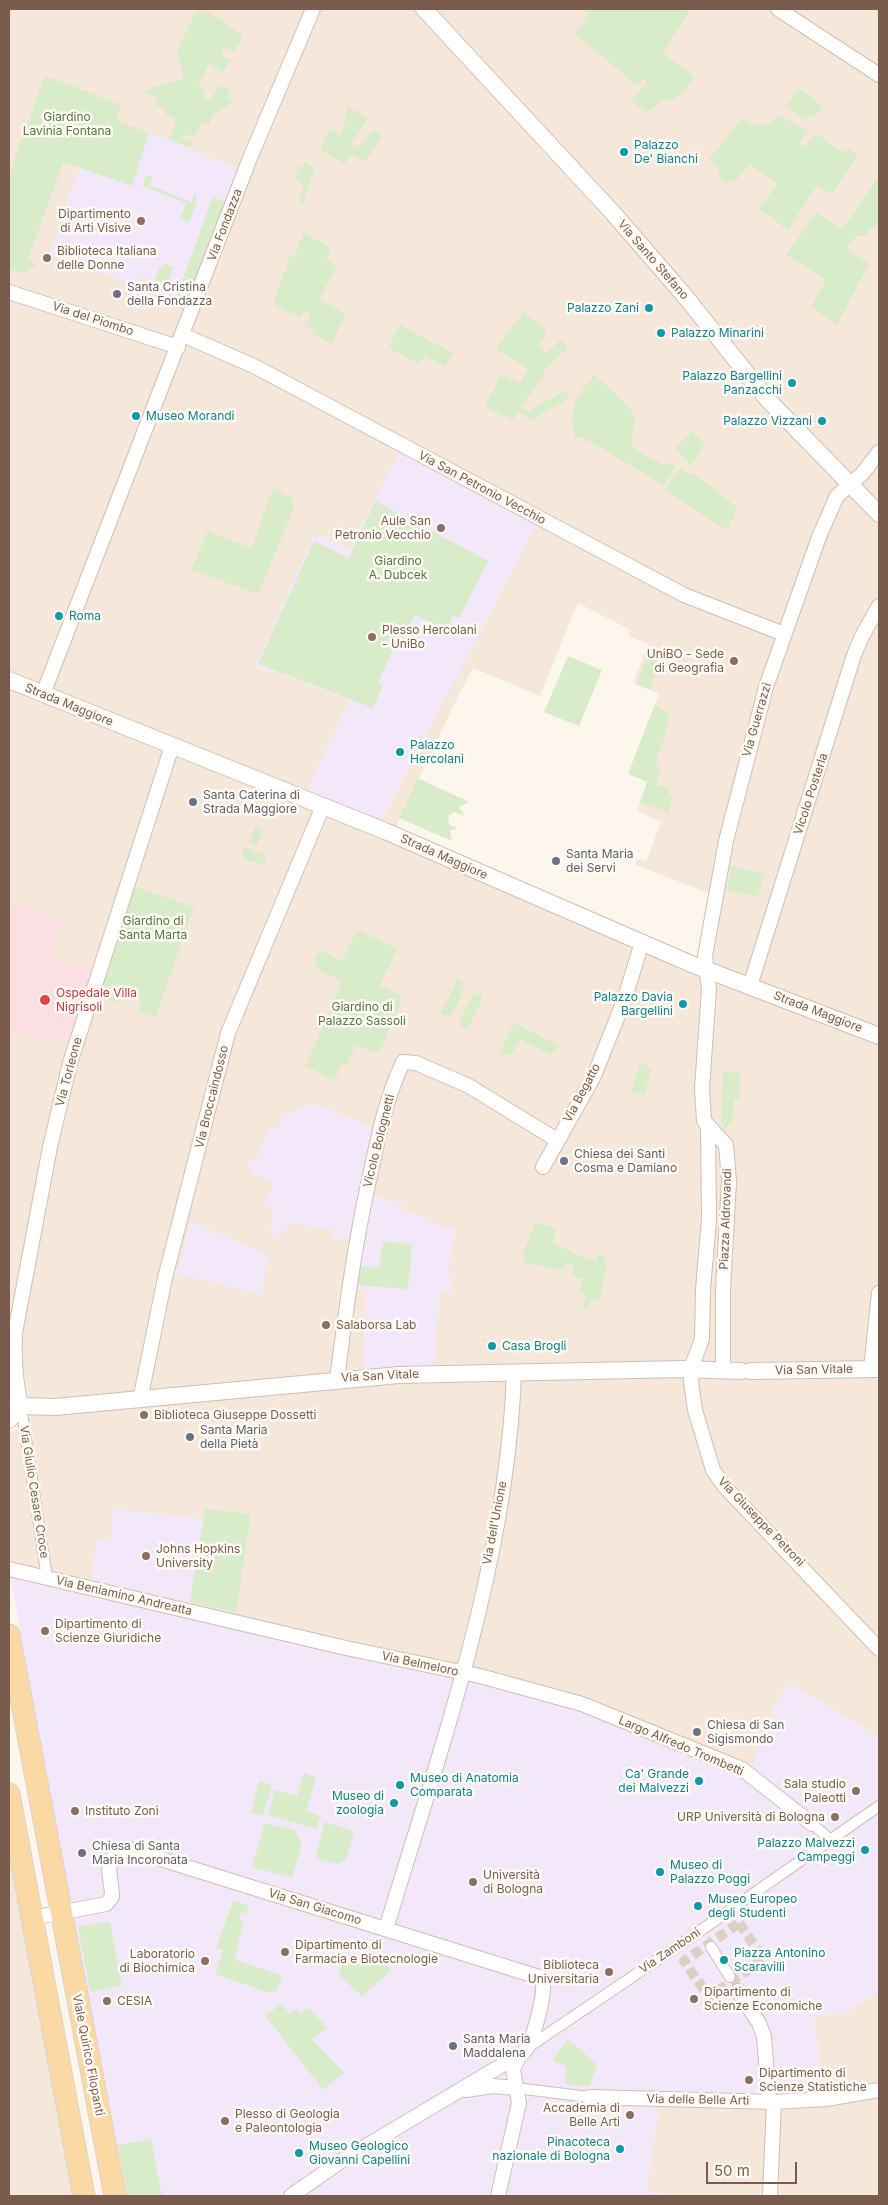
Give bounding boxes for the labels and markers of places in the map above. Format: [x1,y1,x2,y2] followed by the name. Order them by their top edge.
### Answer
[634,138,698,166] place label: Palazzo De' Bianchi
[618,146,630,158] marker: Palazzo De' Bianchi
[58,207,131,235] place label: Dipartimento di Arti Visive
[135,215,147,227] marker: Dipartimento di Arti Visive
[57,244,157,272] place label: Biblioteca Italiana delle Donne
[41,252,53,264] marker: Biblioteca Italiana delle Donne
[127,280,212,308] place label: Santa Cristina della Fondazza
[111,288,123,300] marker: Santa Cristina della Fondazza
[567,301,639,315] place label: Palazzo Zani
[643,302,655,314] marker: Palazzo Zani
[671,326,764,340] place label: Palazzo Minarini
[655,327,667,339] marker: Palazzo Minarini
[682,369,782,397] place label: Palazzo Bargellini Panzacchi
[786,377,798,389] marker: Palazzo Bargellini Panzacchi
[146,409,234,423] place label: Museo Morandi
[130,410,142,422] marker: Museo Morandi
[723,414,812,428] place label: Palazzo Vizzani
[816,415,828,427] marker: Palazzo Vizzani
[335,514,431,542] place label: Aule San Petronio Vecchio
[435,522,447,534] marker: Aule San Petronio Vecchio
[69,609,101,623] place label: Roma
[53,610,65,622] marker: Roma
[382,623,477,651] place label: Plesso Hercolani - UniBo
[366,631,378,643] marker: Plesso Hercolani - UniBo
[647,647,724,675] place label: UniBO - Sede di Geografia
[728,655,740,667] marker: UniBO - Sede di Geografia
[410,738,464,766] place label: Palazzo Hercolani
[394,746,406,758] marker: Palazzo Hercolani
[203,788,300,816] place label: Santa Caterina di Strada Maggiore
[187,796,199,808] marker: Santa Caterina di Strada Maggiore
[566,847,634,875] place label: Santa Maria dei Servi
[550,855,562,867] marker: Santa Maria dei Servi
[56,986,137,1014] place label: Ospedale Villa Nigrisoli
[594,990,673,1018] place label: Palazzo Davia Bargellini
[38,993,52,1007] marker: Ospedale Villa Nigrisoli
[677,998,689,1010] marker: Palazzo Davia Bargellini
[574,1147,677,1175] place label: Chiesa dei Santi Cosma e Damiano
[558,1155,570,1167] marker: Chiesa dei Santi Cosma e Damiano
[336,1318,416,1332] place label: Salaborsa Lab
[320,1319,332,1331] marker: Salaborsa Lab
[502,1339,566,1353] place label: Casa Brogli
[486,1340,498,1352] marker: Casa Brogli
[154,1408,316,1422] place label: Biblioteca Giuseppe Dossetti
[138,1409,150,1421] marker: Biblioteca Giuseppe Dossetti
[200,1423,268,1451] place label: Santa Maria della Pietà
[184,1431,196,1443] marker: Santa Maria della Pietà
[156,1542,240,1570] place label: Johns Hopkins University
[140,1550,152,1562] marker: Johns Hopkins University
[55,1617,161,1645] place label: Dipartimento di Scienze Giuridiche
[39,1625,51,1637] marker: Dipartimento di Scienze Giuridiche
[707,1718,784,1746] place label: Chiesa di San Sigismondo
[691,1726,703,1738] marker: Chiesa di San Sigismondo
[618,1767,689,1795] place label: Ca' Grande dei Malvezzi
[410,1771,519,1799] place label: Museo di Anatomia Comparata
[693,1775,705,1787] marker: Ca' Grande dei Malvezzi
[784,1777,846,1805] place label: Sala studio Paleotti
[394,1779,406,1791] marker: Museo di Anatomia Comparata
[850,1785,862,1797] marker: Sala studio Paleotti
[332,1789,384,1817] place label: Museo di zoologia
[388,1797,400,1809] marker: Museo di zoologia
[85,1804,159,1818] place label: Instituto Zoni
[69,1805,81,1817] marker: Instituto Zoni
[677,1810,825,1824] place label: URP Università di Bologna
[829,1811,841,1823] marker: URP Università di Bologna
[757,1836,855,1864] place label: Palazzo Malvezzi Campeggi
[92,1839,188,1867] place label: Chiesa di Santa Maria Incoronata
[859,1844,871,1856] marker: Palazzo Malvezzi Campeggi
[76,1847,88,1859] marker: Chiesa di Santa Maria Incoronata
[670,1858,750,1886] place label: Museo di Palazzo Poggi
[654,1866,666,1878] marker: Museo di Palazzo Poggi
[483,1868,543,1896] place label: Università di Bologna
[467,1876,479,1888] marker: Università di Bologna
[708,1892,797,1920] place label: Museo Europeo degli Studenti
[692,1900,704,1912] marker: Museo Europeo degli Studenti
[295,1938,438,1966] place label: Dipartimento di Farmacia e Biotecnologie
[279,1946,291,1958] marker: Dipartimento di Farmacia e Biotecnologie
[734,1946,825,1974] place label: Piazza Antonino Scaravilli
[119,1947,195,1975] place label: Laboratorio di Biochimica
[718,1954,730,1966] marker: Piazza Antonino Scaravilli
[199,1955,211,1967] marker: Laboratorio di Biochimica
[528,1958,599,1986] place label: Biblioteca Universitaria
[603,1966,615,1978] marker: Biblioteca Universitaria
[704,1985,822,2013] place label: Dipartimento di Scienze Economiche
[688,1993,700,2005] marker: Dipartimento di Scienze Economiche
[117,1994,152,2008] place label: CESIA
[101,1995,113,2007] marker: CESIA
[463,2032,531,2060] place label: Santa Maria Maddalena
[447,2040,459,2052] marker: Santa Maria Maddalena
[759,2066,867,2094] place label: Dipartimento di Scienze Statistiche
[743,2074,755,2086] marker: Dipartimento di Scienze Statistiche
[543,2101,620,2129] place label: Accademia di Belle Arti
[235,2107,340,2135] place label: Plesso di Geologia e Paleontologia
[624,2109,636,2121] marker: Accademia di Belle Arti
[219,2115,231,2127] marker: Plesso di Geologia e Paleontologia
[492,2135,610,2163] place label: Pinacoteca nazionale di Bologna
[309,2139,410,2167] place label: Museo Geologico Giovanni Capellini
[614,2143,626,2155] marker: Pinacoteca nazionale di Bologna
[293,2147,305,2159] marker: Museo Geologico Giovanni Capellini

